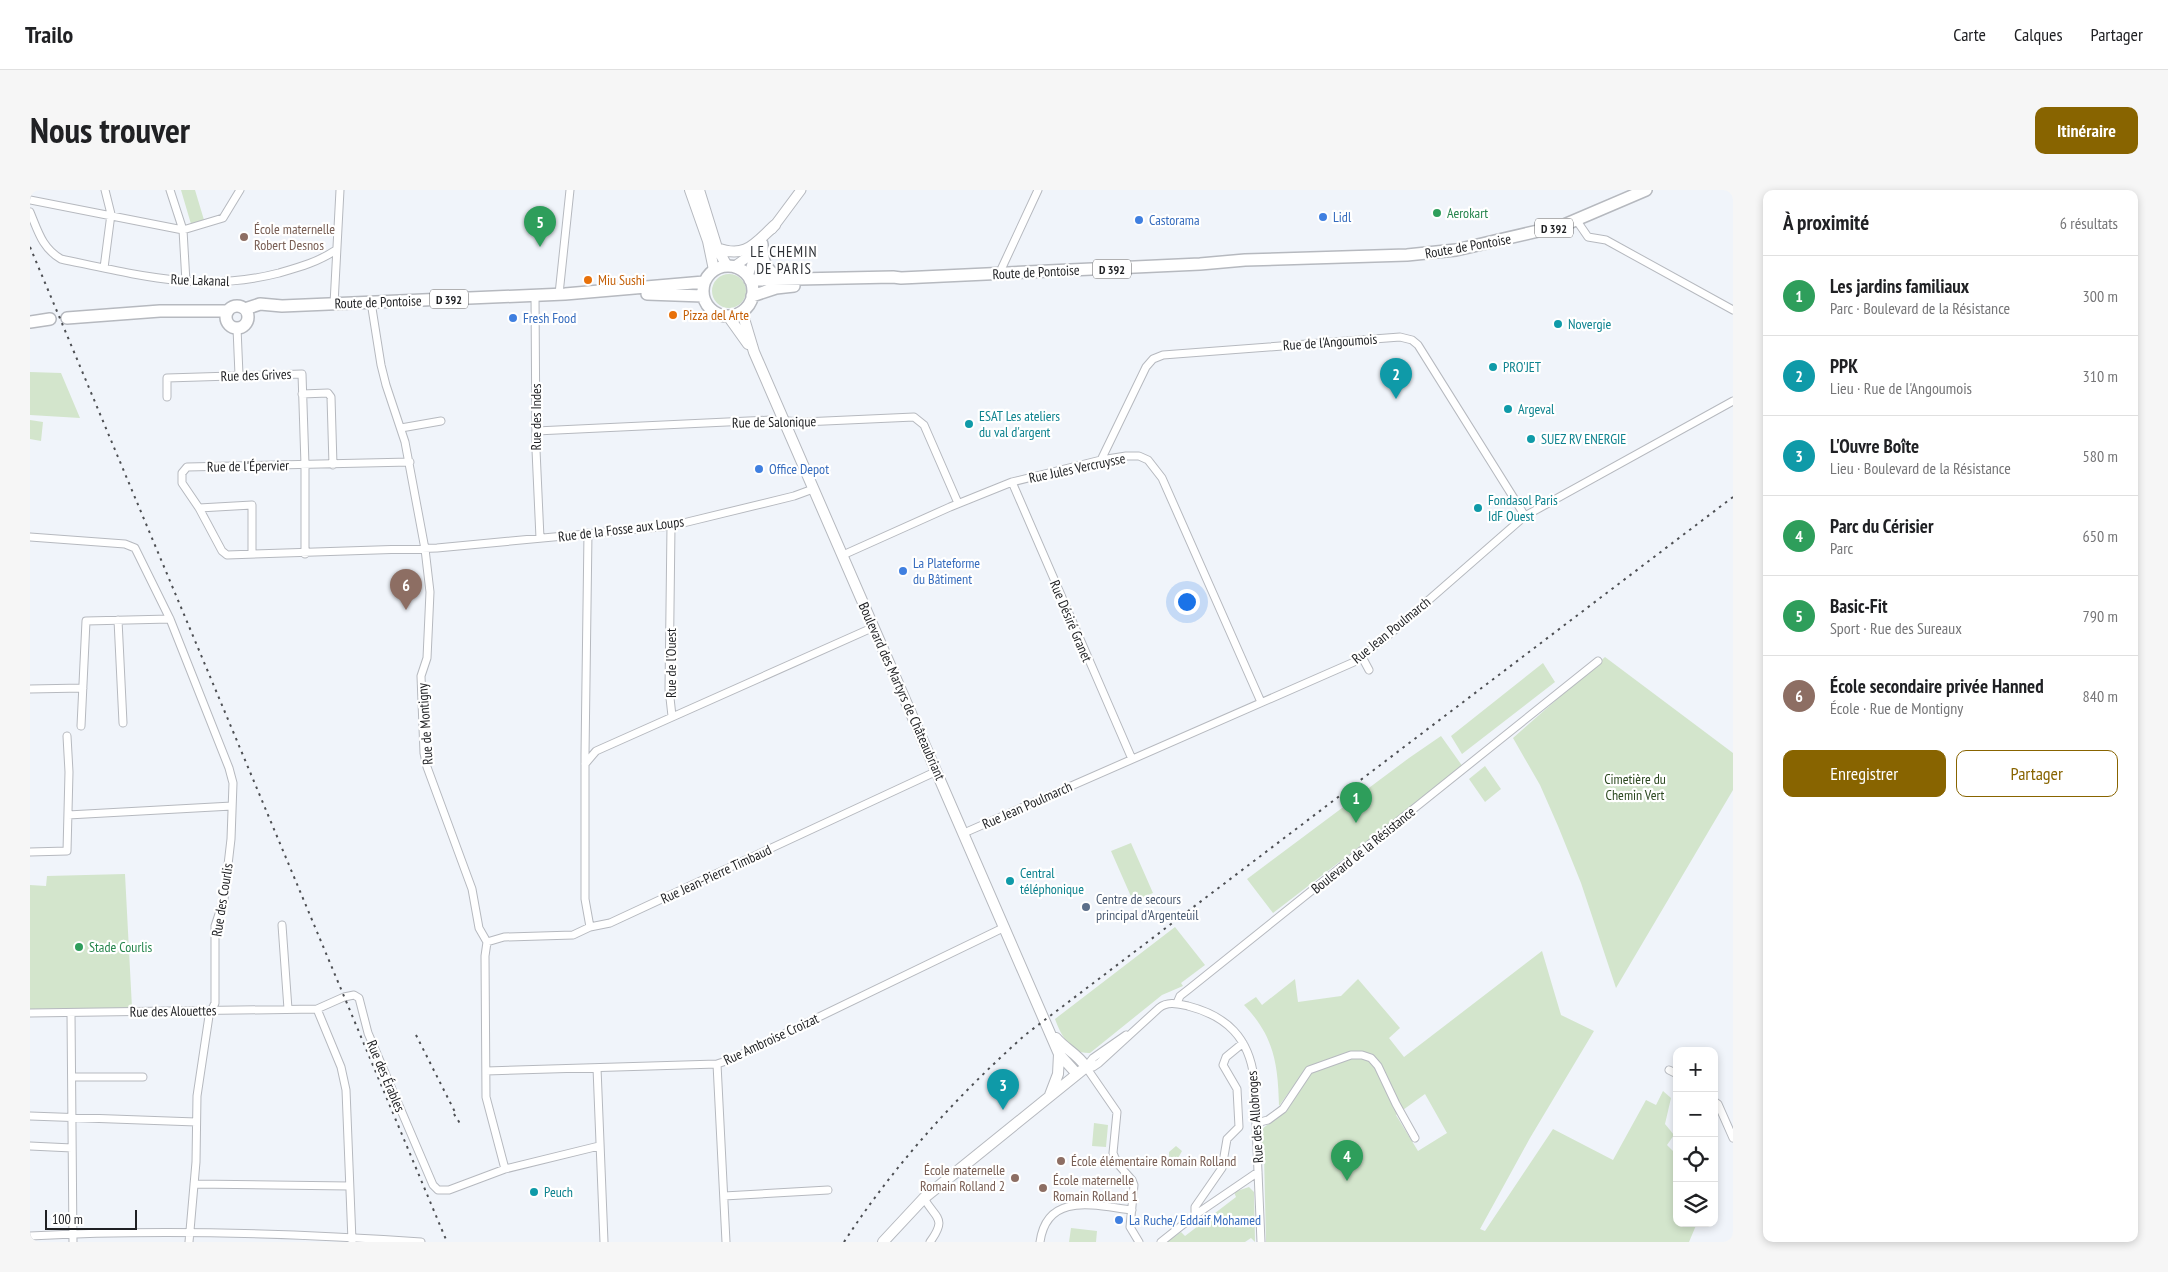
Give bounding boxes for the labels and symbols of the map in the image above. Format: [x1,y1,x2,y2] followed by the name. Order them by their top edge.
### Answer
[1447,204,1488,222] place label: Aerokart
[524,206,556,247] pin: 5
[1431,207,1443,219] marker: Aerokart
[1333,208,1352,226] place label: Lidl
[1149,211,1200,229] place label: Castorama
[1317,211,1329,223] marker: Lidl
[1133,214,1145,226] marker: Castorama
[1535,218,1573,238] road number: D 392
[254,220,335,254] place label: École maternelle Robert Desnos
[1424,230,1513,262] street label: Route de Pontoise
[238,231,250,243] marker: École maternelle Robert Desnos
[750,242,818,278] district label: LE CHEMIN DE PARIS
[1093,260,1131,278] road number: D 392
[992,261,1080,283] street label: Route de Pontoise
[170,270,230,290] street label: Rue Lakanal
[598,271,645,289] place label: Miu Sushi
[582,274,594,286] marker: Miu Sushi
[430,290,468,308] road number: D 392
[334,291,422,313] street label: Route de Pontoise
[683,306,749,324] place label: Pizza del Arte
[523,309,576,327] place label: Fresh Food
[667,309,679,321] marker: Pizza del Arte
[507,312,519,324] marker: Fresh Food
[1568,315,1612,333] place label: Novergie
[1552,318,1564,330] marker: Novergie
[1282,330,1378,354] street label: Rue de l'Angoumois
[1380,358,1412,399] pin: 2
[1503,358,1542,376] place label: PRO'JET
[1487,361,1499,373] marker: PRO'JET
[220,365,292,385] street label: Rue des Grives
[527,383,545,451] street label: Rue des Indes
[1518,400,1555,418] place label: Argeval
[1502,403,1514,415] marker: Argeval
[979,407,1060,441] place label: ESAT Les ateliers du val d'argent
[732,412,817,432] street label: Rue de Salonique
[963,418,975,430] marker: ESAT Les ateliers du val d'argent
[1541,430,1626,448] place label: SUEZ RV ENERGIE
[1525,433,1537,445] marker: SUEZ RV ENERGIE
[1027,449,1127,487] street label: Rue Jules Vercruysse
[207,456,289,476] street label: Rue de l'Épervier
[769,460,829,478] place label: Office Depot
[753,463,765,475] marker: Office Depot
[1488,491,1558,525] place label: Fondasol Paris IdF Ouest
[1472,502,1484,514] marker: Fondasol Paris IdF Ouest
[557,512,685,546] street label: Rue de la Fosse aux Loups
[913,554,980,588] place label: La Plateforme du Bâtiment
[897,565,909,577] marker: La Plateforme du Bâtiment
[390,569,422,610] pin: 6
[1046,577,1096,665] street label: Rue Désiré Granet
[1174,589,1200,615] your location
[1348,593,1434,667] street label: Rue Jean Poulmarch
[855,599,950,783] street label: Boulevard des Martyrs de Châteaubriant
[662,628,680,698] street label: Rue de l'Ouest
[413,682,437,765] street label: Rue de Montigny
[1604,770,1666,804] park label: Cimetière du Chemin Vert
[979,777,1075,833] street label: Rue Jean Poulmarch
[1340,782,1372,823] pin: 1
[1307,802,1419,897] street label: Boulevard de la Résistance
[658,840,774,908] street label: Rue Jean-Pierre Timbaud
[207,862,237,938] street label: Rue des Courlis
[1020,864,1084,898] place label: Central téléphonique
[1004,875,1016,887] marker: Central téléphonique
[1096,890,1199,924] place label: Centre de secours principal d'Argenteuil
[1080,901,1092,913] marker: Centre de secours principal d'Argenteuil
[89,938,153,956] place label: Stade Courlis
[73,941,85,953] marker: Stade Courlis
[130,1001,217,1021] street label: Rue des Alouettes
[721,1009,822,1069] street label: Rue Ambroise Croizat
[363,1037,409,1115] street label: Rue des Érables
[987,1069,1019,1110] pin: 3
[1243,1070,1267,1164] street label: Rue des Allobroges
[1331,1140,1363,1181] pin: 4
[1071,1152,1236,1170] place label: École élémentaire Romain Rolland
[1055,1155,1067,1167] marker: École élémentaire Romain Rolland
[920,1161,1005,1195] place label: École maternelle Romain Rolland 2
[1053,1171,1138,1205] place label: École maternelle Romain Rolland 1
[1009,1172,1021,1184] marker: École maternelle Romain Rolland 2
[1037,1182,1049,1194] marker: École maternelle Romain Rolland 1
[544,1183,573,1201] place label: Peuch
[528,1186,540,1198] marker: Peuch
[45,1207,138,1230] scale bar
[1129,1211,1261,1229] place label: La Ruche/ Eddaif Mohamed
[1113,1214,1125,1226] marker: La Ruche/ Eddaif Mohamed

